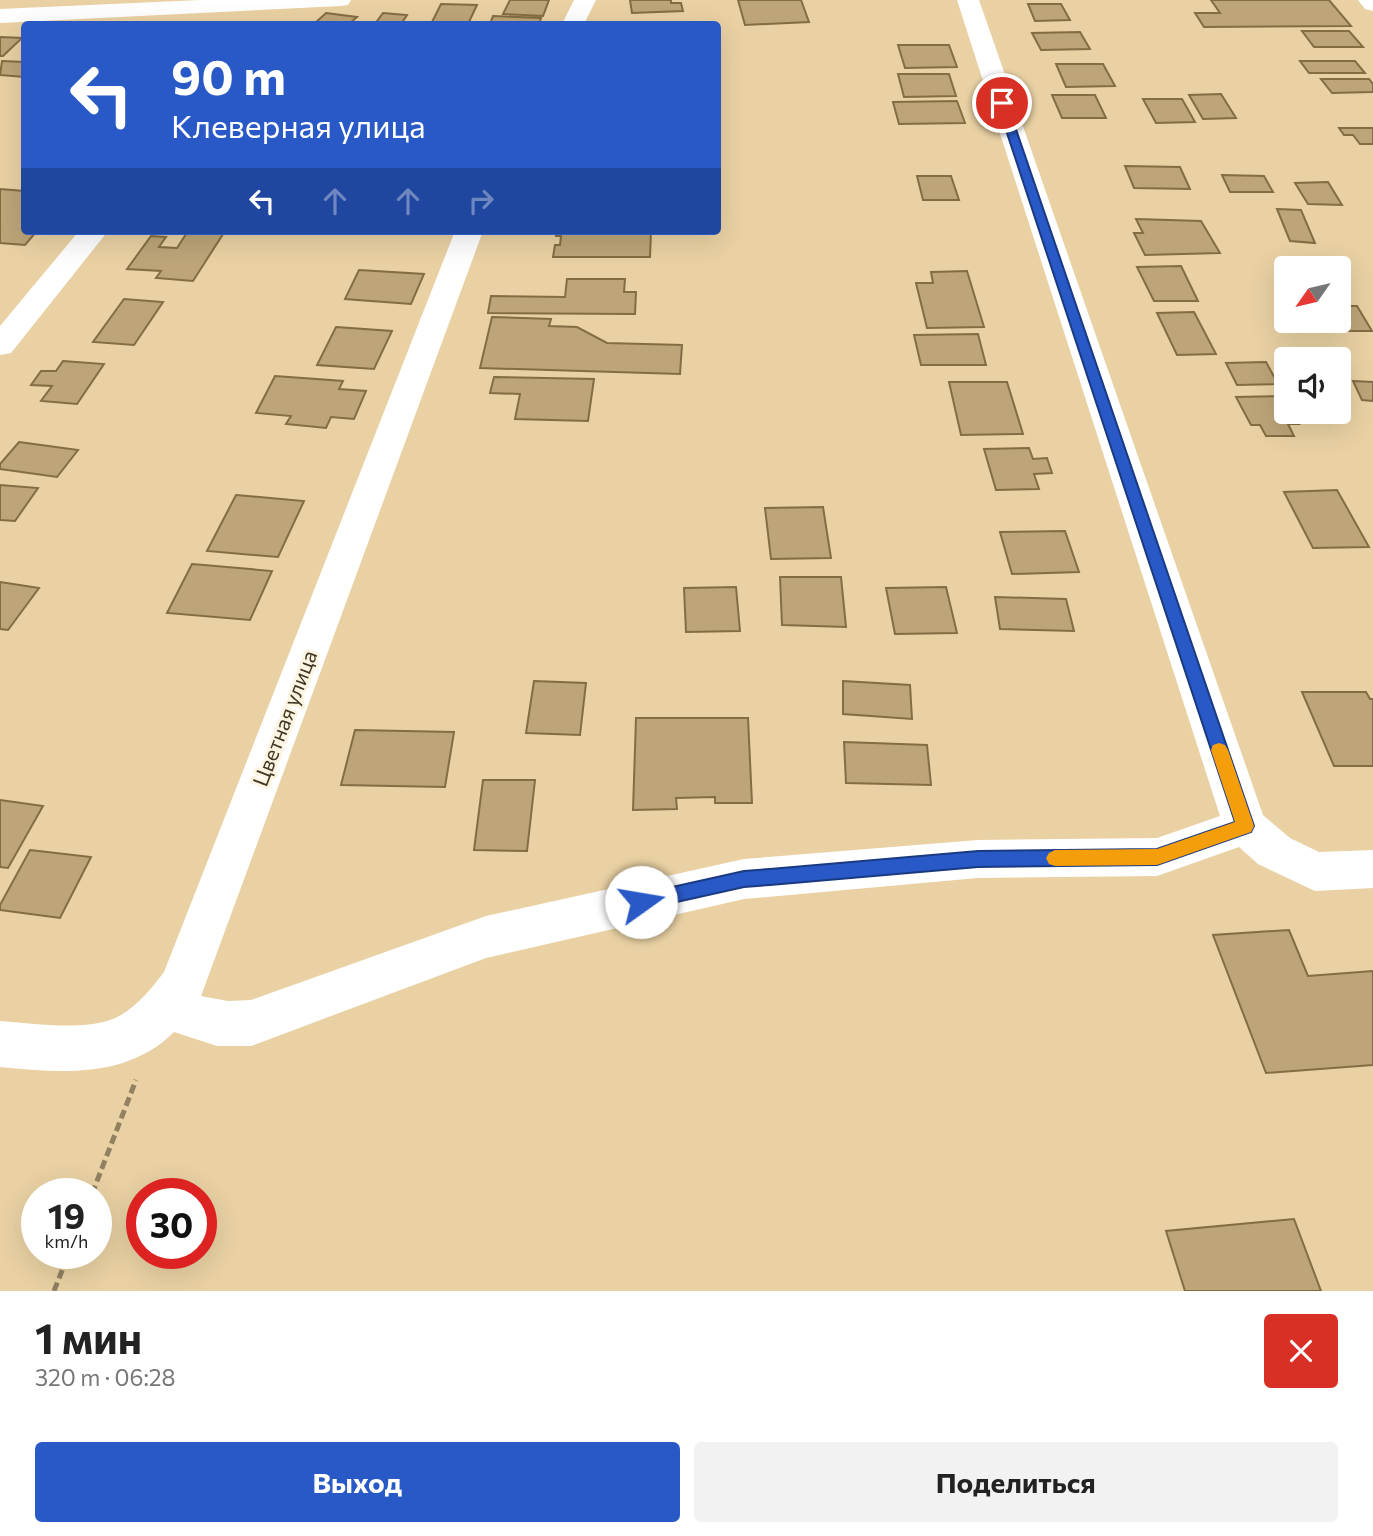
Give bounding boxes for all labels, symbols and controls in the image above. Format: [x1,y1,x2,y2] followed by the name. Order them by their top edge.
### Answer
[171,45,286,105] text: 90 m
[56,49,147,140] icon: left
[972,73,1032,133] pin
[983,84,1021,122] icon: arrive
[171,105,426,145] text: Клеверная улица
[243,182,281,220] icon: left
[316,182,354,220] icon: ahead
[389,182,427,220] icon: ahead
[462,182,500,220] icon: right
[1274,256,1351,332] north arrow
[1274,256,1351,424] map controls
[1274,347,1351,424] button: sound
[247,647,321,789] street label: Цветная улица
[604,865,678,939] position arrow
[126,1178,217,1269] speed limit sign: 30
[48,1193,85,1236] text: 19
[45,1230,88,1252] text: km/h
[35,1311,142,1363] text: 1 мин
[1264,1314,1338,1388] button: close
[35,1363,176,1391] text: 320 m · 06:28
[35,1442,680,1522] button: Выход
[694,1442,1338,1522] button: Поделиться

